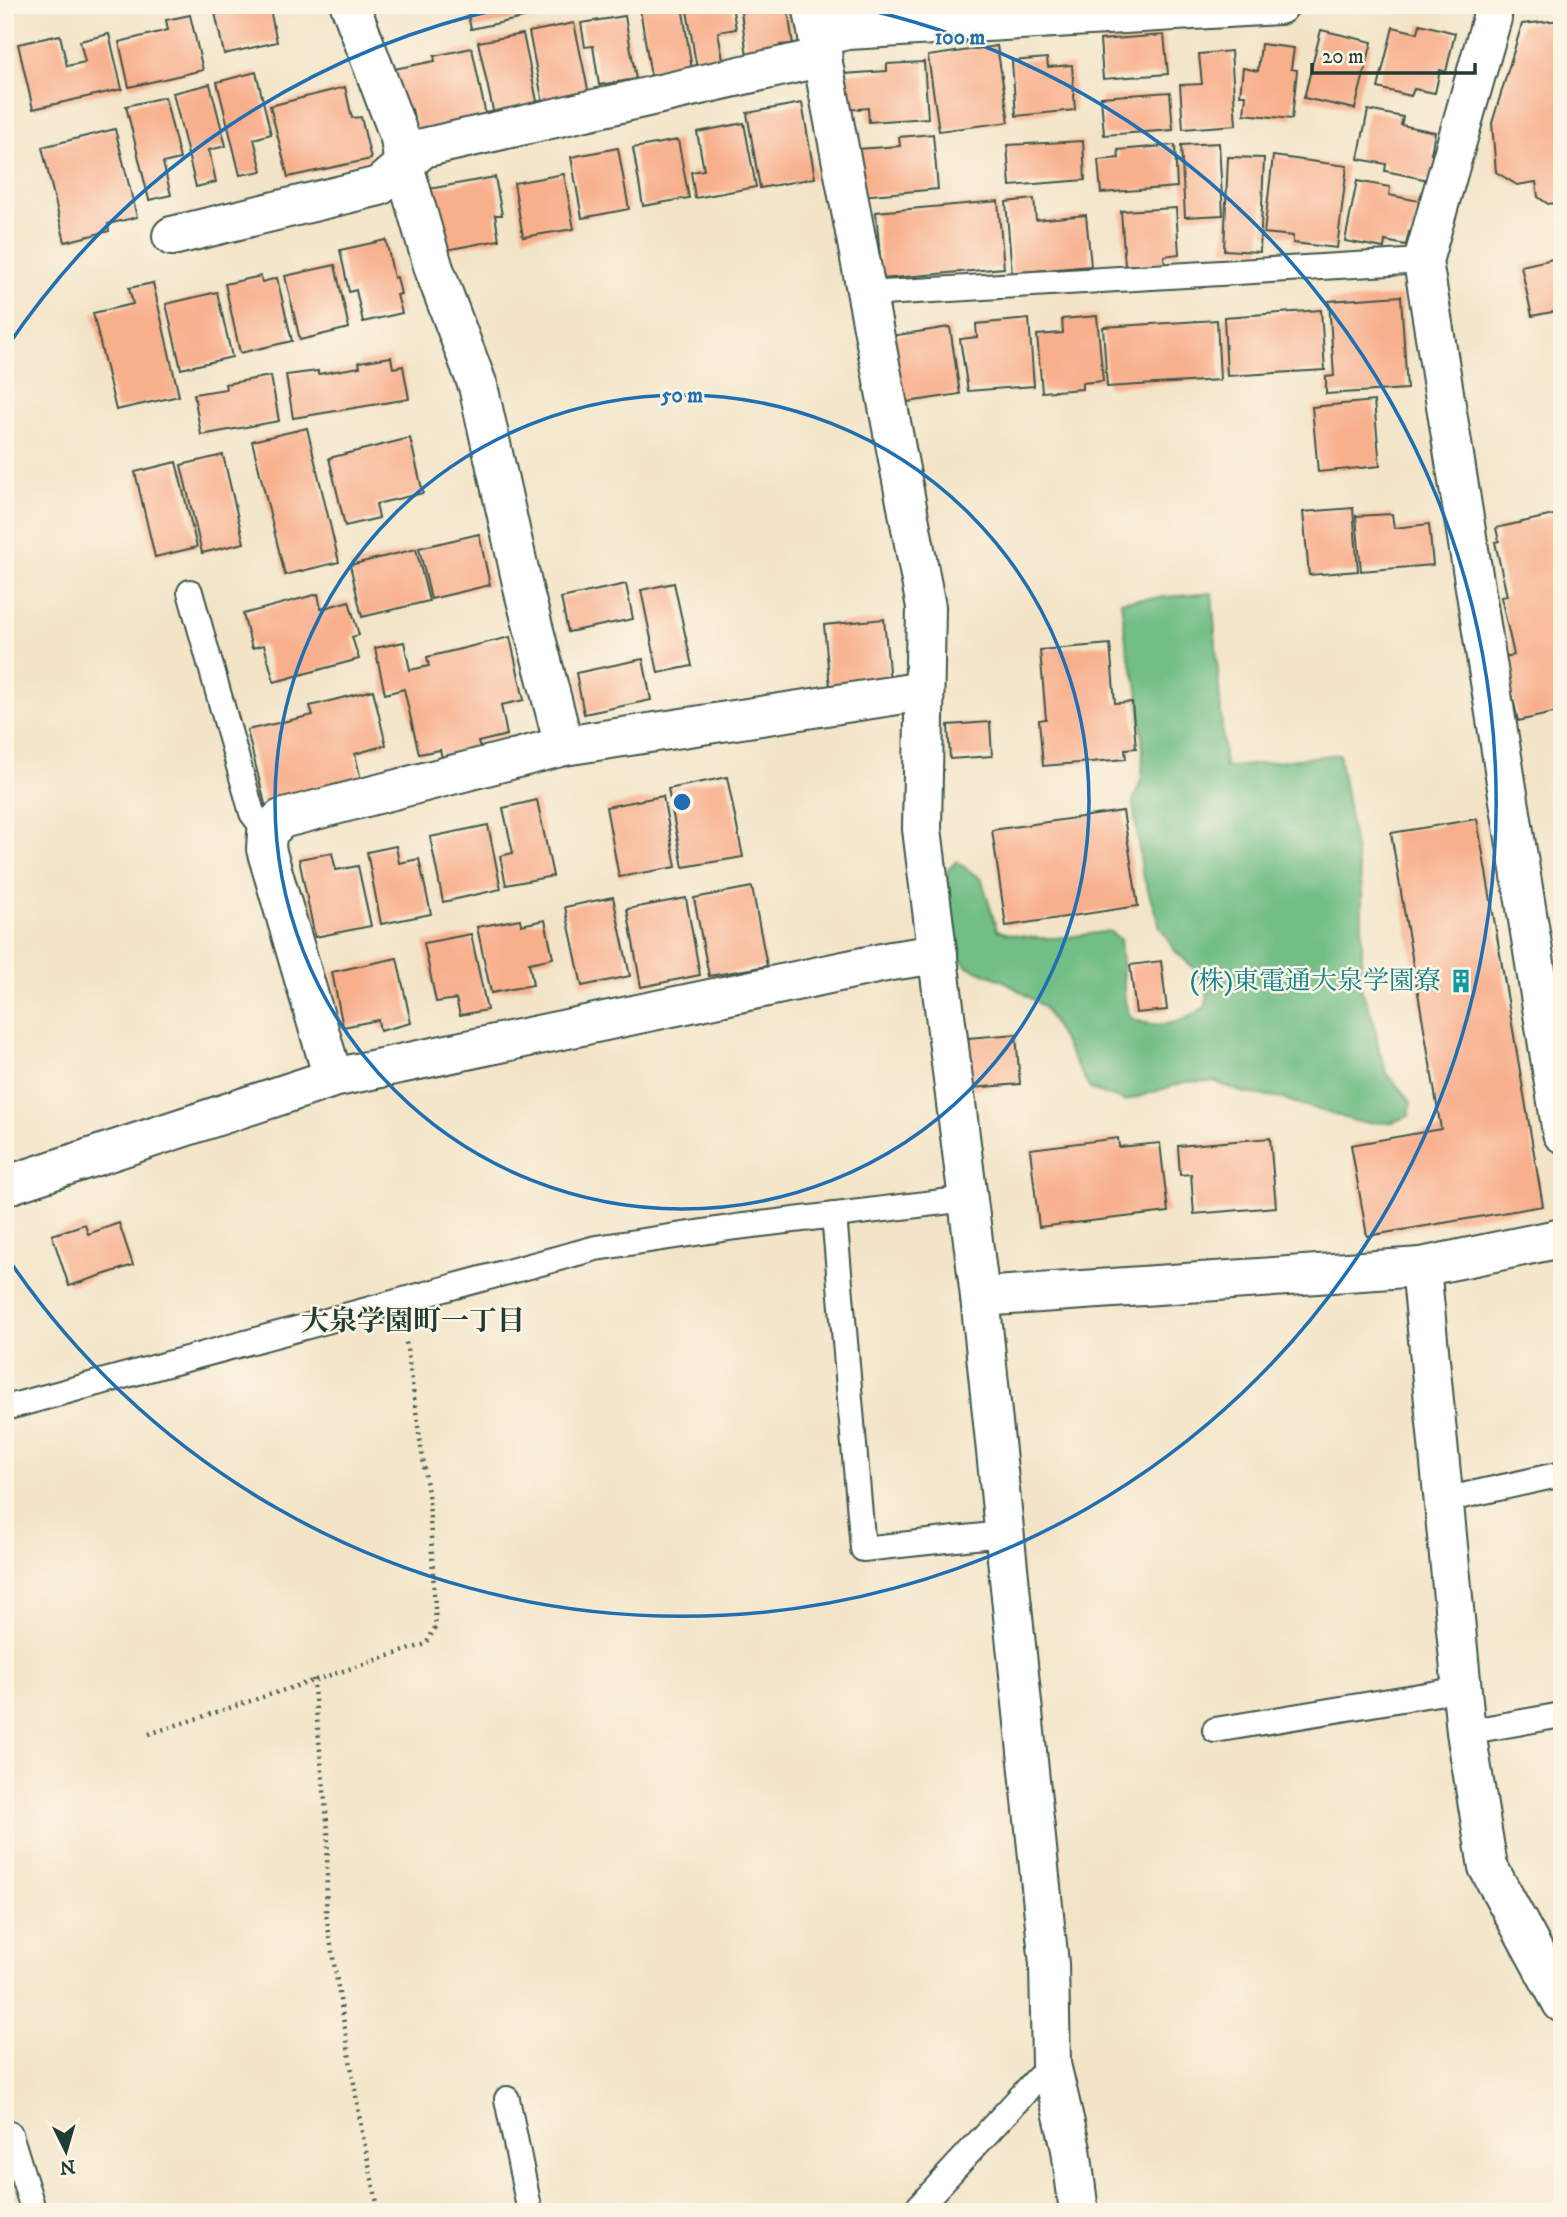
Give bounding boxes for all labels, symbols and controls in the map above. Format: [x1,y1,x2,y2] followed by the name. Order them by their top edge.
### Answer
[935,25,985,51] text: 100 m
[1312,32,1474,76] scale bar
[1322,44,1364,70] text: 20 m
[660,383,703,409] text: 50 m
[670,790,694,814] centre of rings
[1190,965,1441,998] place label: (株)東電通大泉学園寮
[1447,967,1475,995] building icon: (株)東電通大泉学園寮
[301,1304,525,1339] district label: 大泉学園町一丁目
[32,2116,102,2186] north arrow
[58,2154,76,2179] text: N

